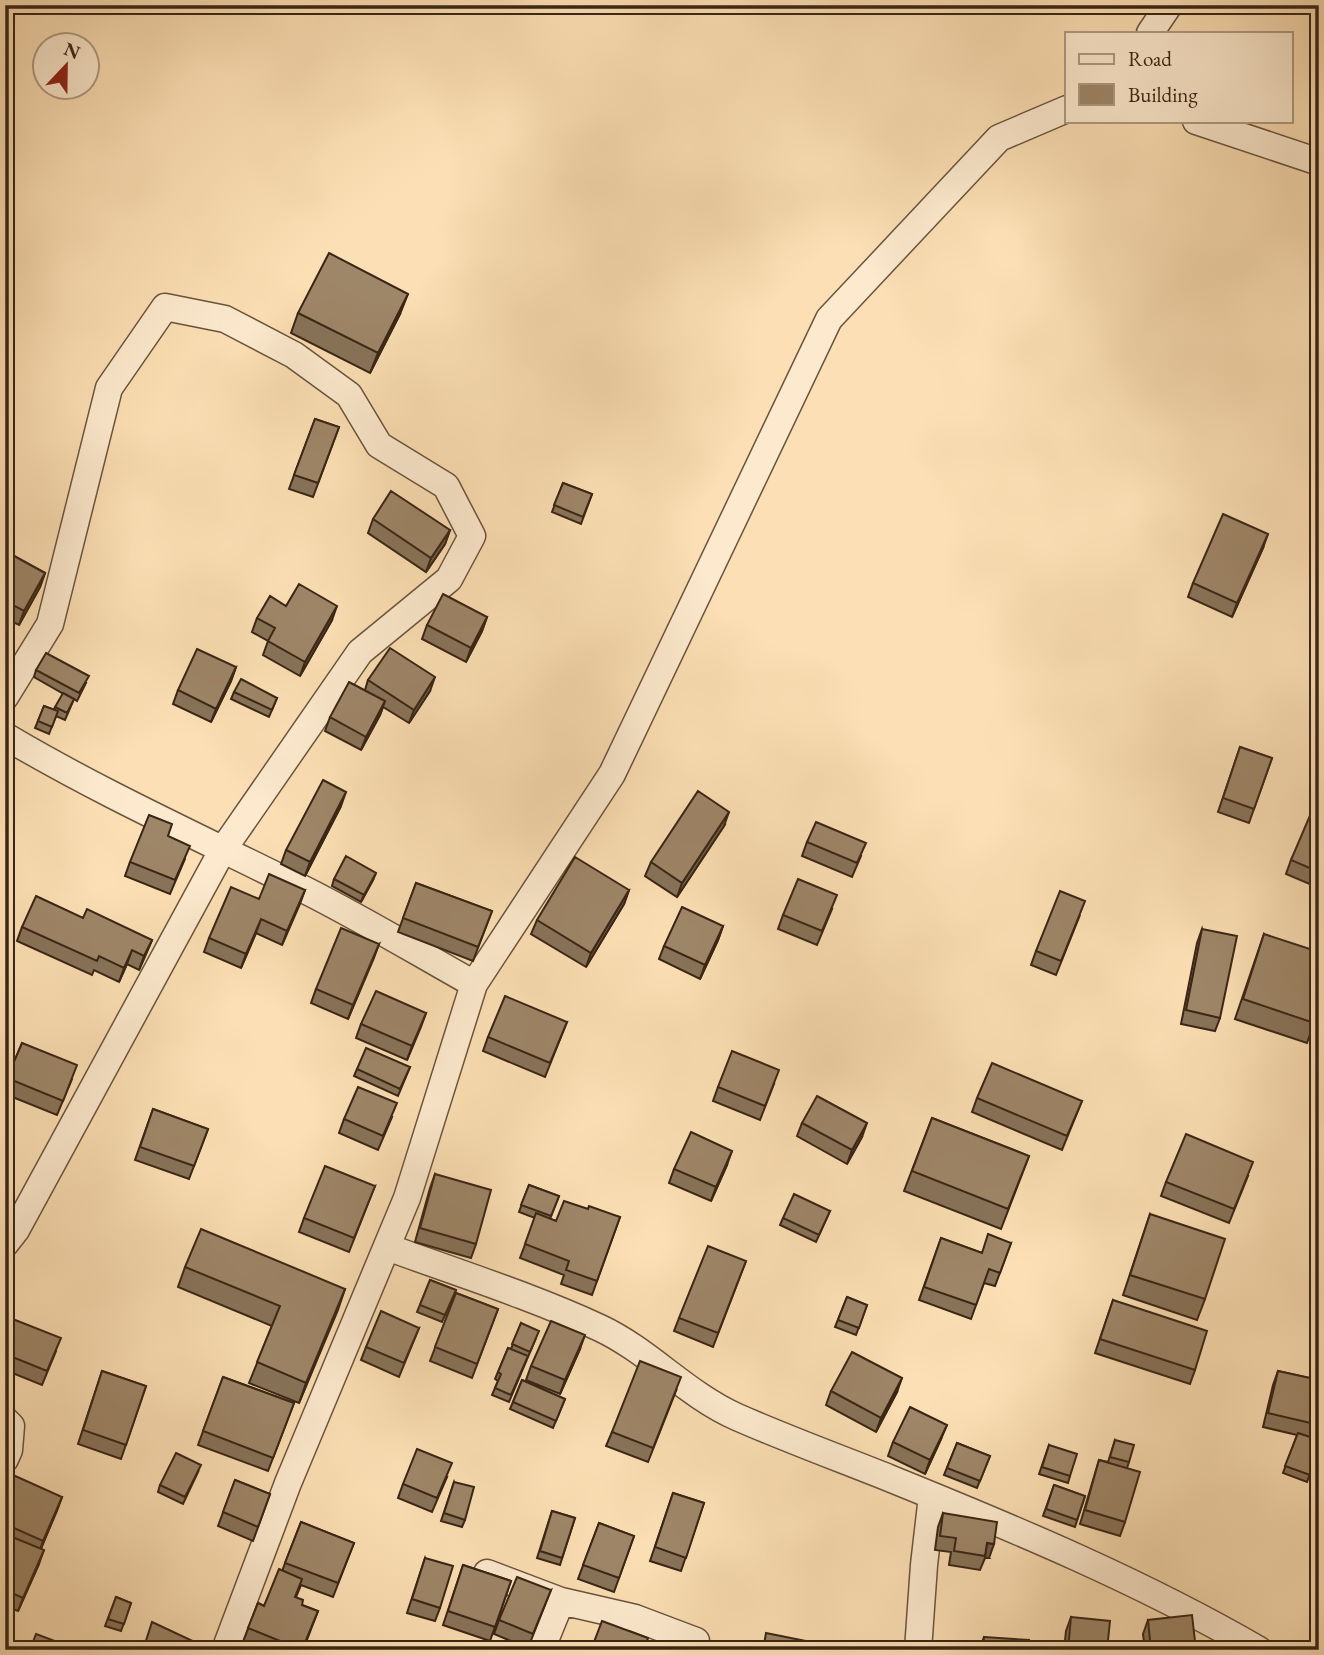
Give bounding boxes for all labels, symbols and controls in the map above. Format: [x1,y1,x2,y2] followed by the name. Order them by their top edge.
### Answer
[32,32,102,102] north arrow
[1065,32,1292,122] legend
[60,36,85,65] text: N
[1128,45,1172,72] text: Road
[1128,81,1198,108] text: Building

